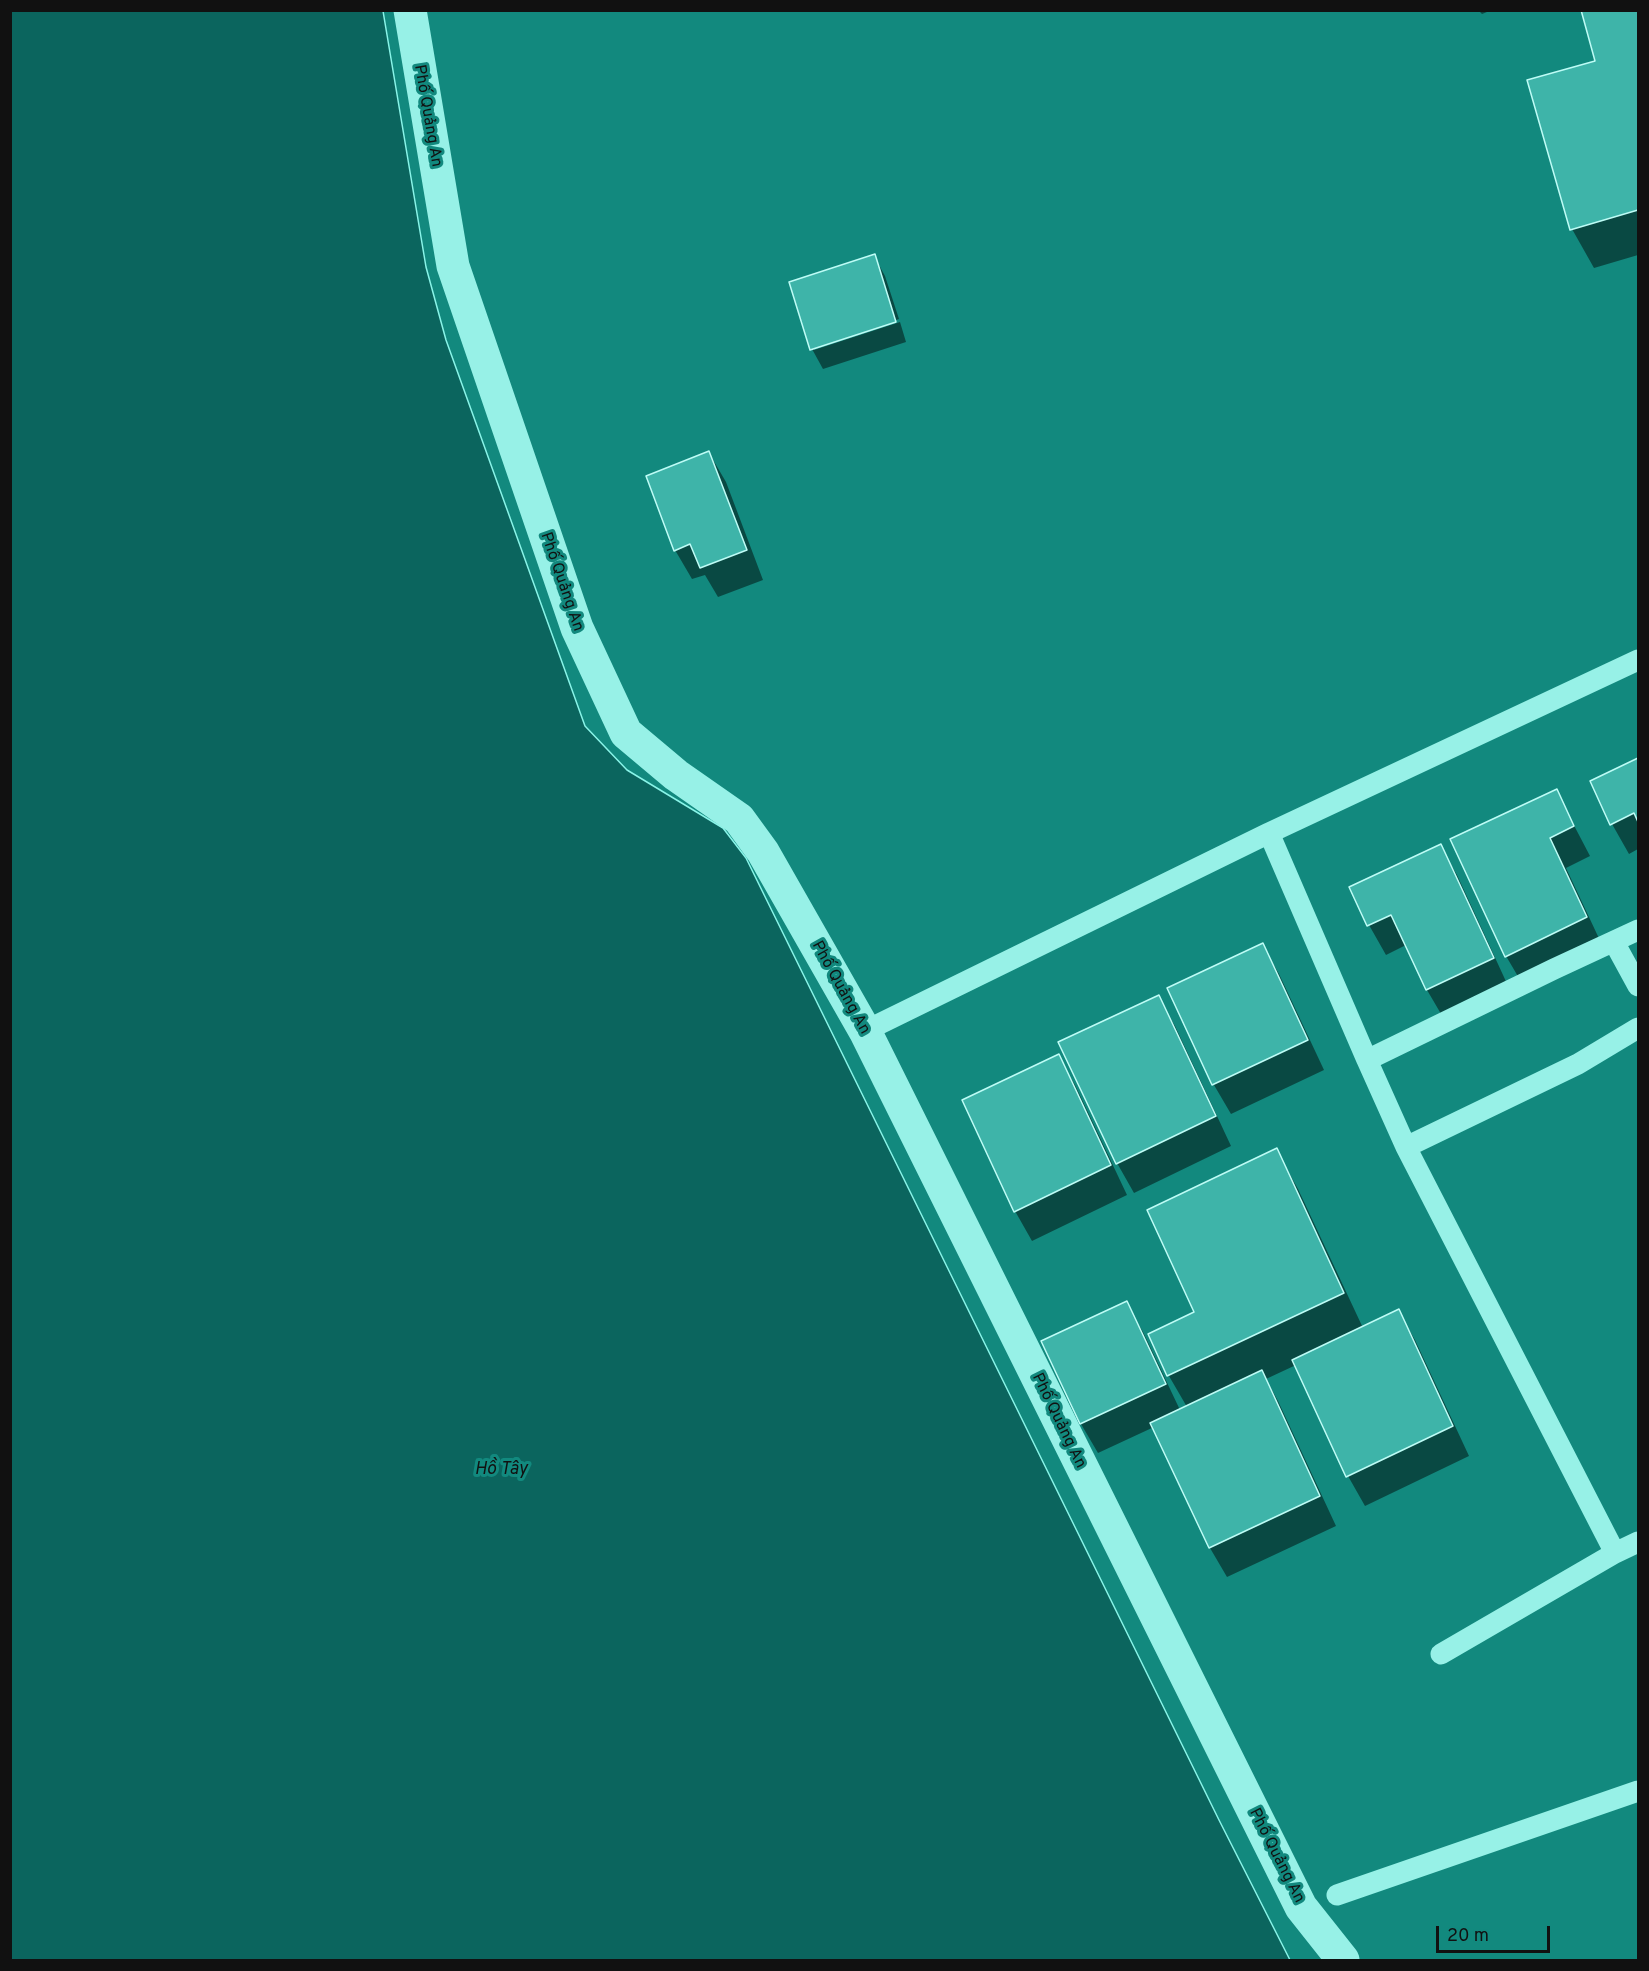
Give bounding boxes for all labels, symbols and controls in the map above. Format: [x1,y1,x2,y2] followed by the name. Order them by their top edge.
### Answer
[409,63,445,169] street label: Phố Quảng An
[535,530,587,634] street label: Phố Quảng An
[807,938,873,1038] street label: Phố Quảng An
[1027,1370,1089,1472] street label: Phố Quảng An
[475,1459,527,1481] water label: Hồ Tây
[1244,1806,1308,1906] street label: Phố Quảng An
[1439,1914,1553,1952] scale bar
[1447,1925,1489,1948] text: 20 m

